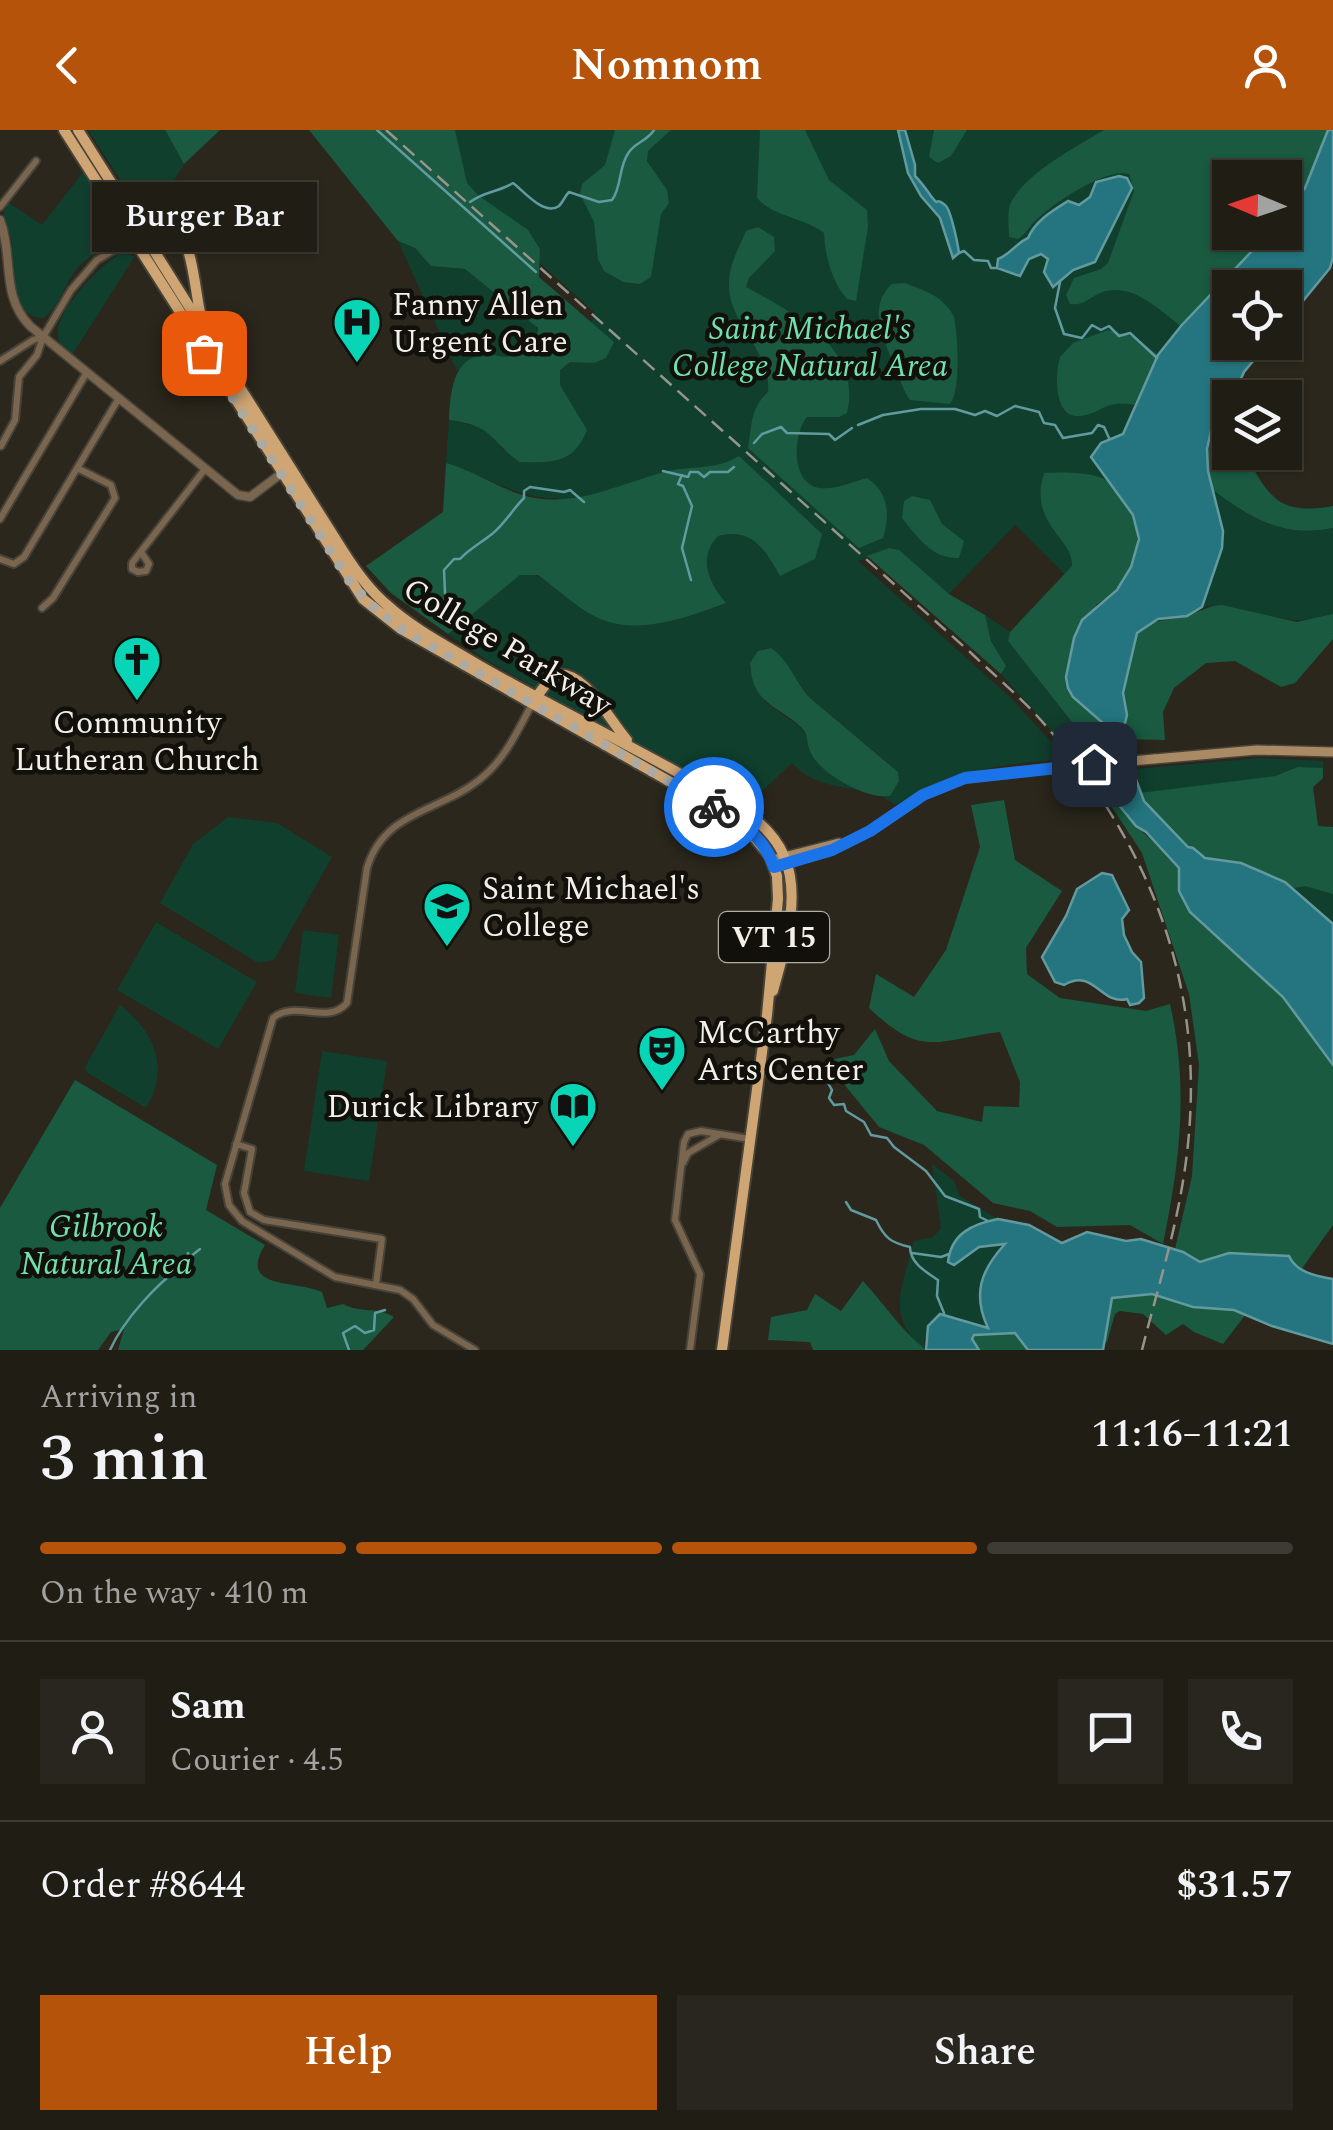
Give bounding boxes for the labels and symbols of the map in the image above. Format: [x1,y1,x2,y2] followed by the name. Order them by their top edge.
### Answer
[1212,160,1302,250] north arrow
[91,183,316,253] callout: Burger Bar
[392,281,568,367] place label: Fanny Allen Urgent Care
[331,296,383,364] hospital icon: Fanny Allen Urgent Care
[672,305,948,391] park label: Saint Michael's College Natural Area
[162,311,247,396] pin
[393,565,623,730] street label: College Parkway
[111,634,163,702] church icon: Community Lutheran Church
[14,699,260,785] place label: Community Lutheran Church
[1052,722,1137,807] pin
[664,757,764,857] courier
[482,865,700,951] place label: Saint Michael's College
[421,880,473,948] school or university icon: Saint Michael's College
[719,912,829,962] road number: VT 15
[697,1009,864,1095] place label: McCarthy Arts Center
[636,1024,688,1092] theatre icon: McCarthy Arts Center
[547,1080,599,1148] library icon: Durick Library
[326,1083,540,1132] place label: Durick Library
[20,1203,192,1289] park label: Gilbrook Natural Area

